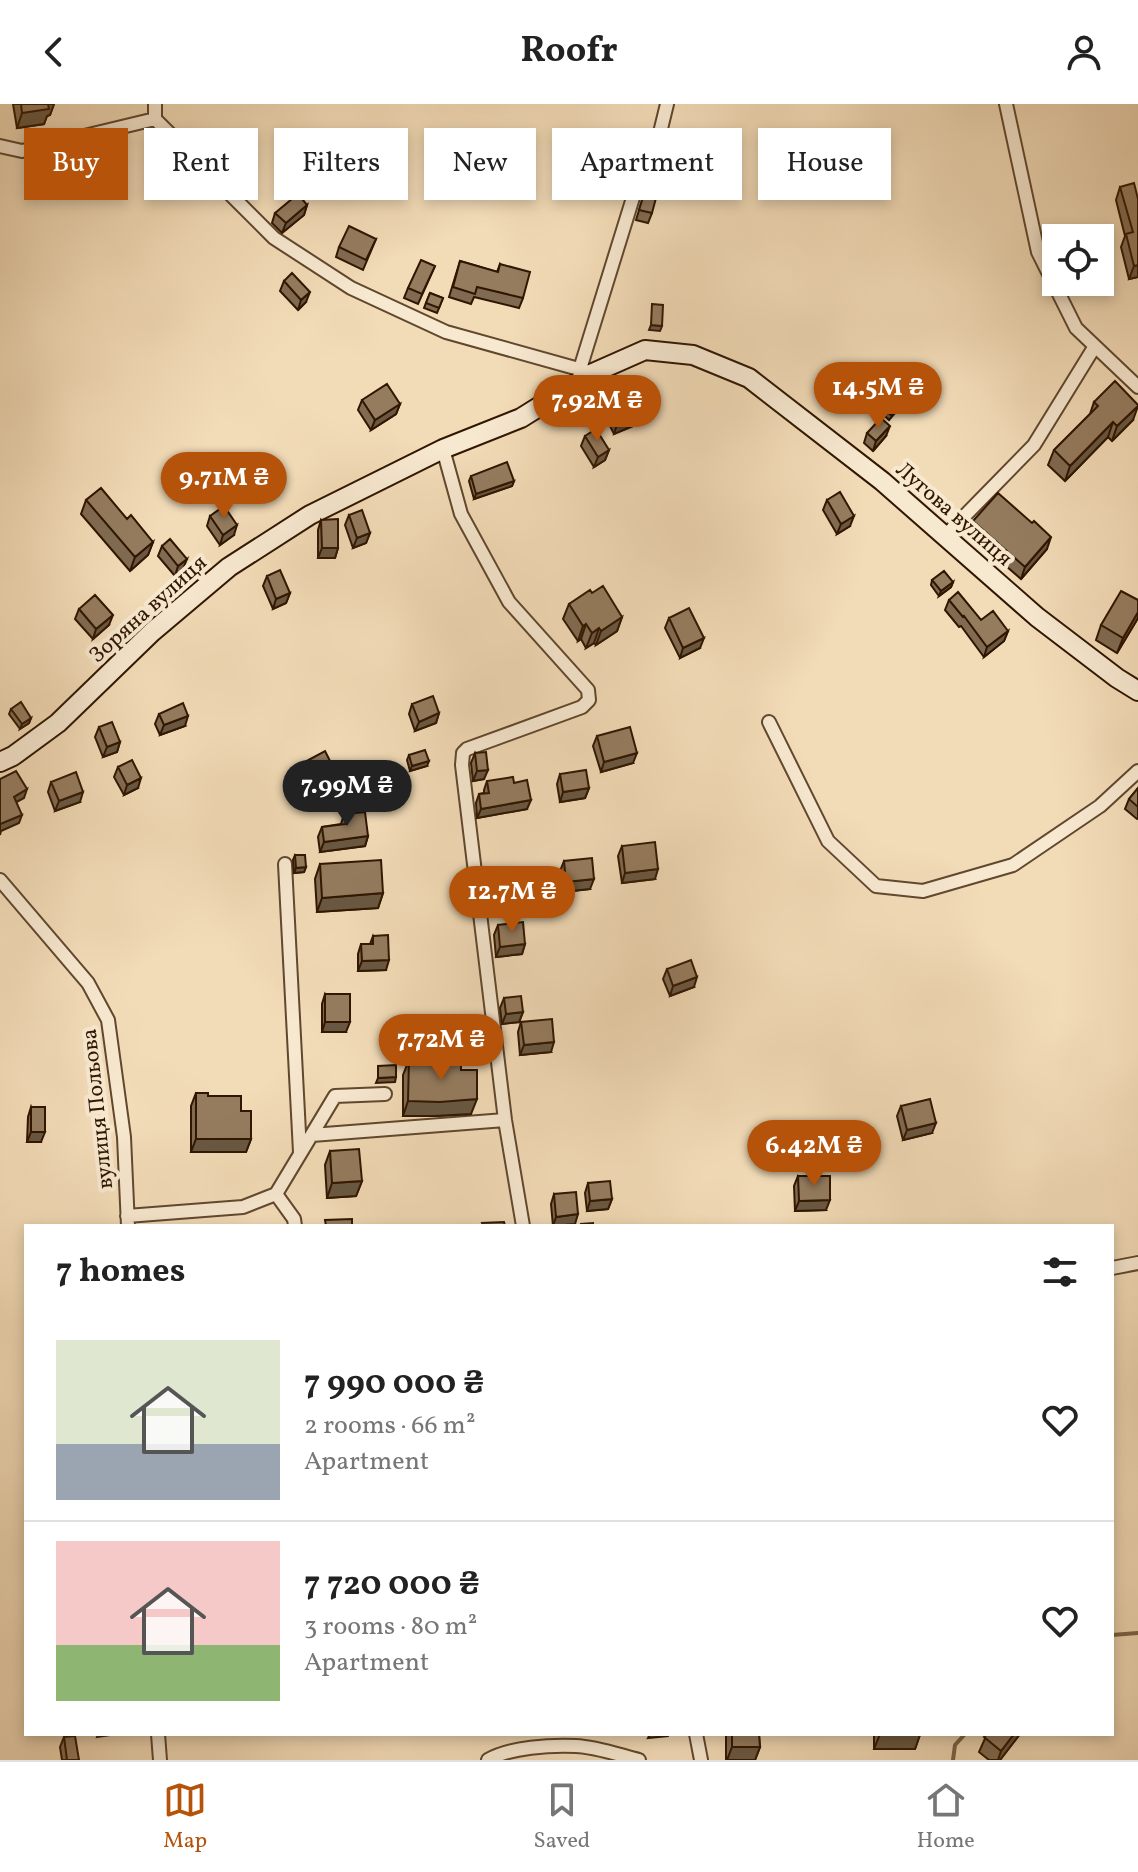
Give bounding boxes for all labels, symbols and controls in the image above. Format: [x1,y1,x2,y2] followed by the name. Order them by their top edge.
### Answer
[521,27,617,77] text: Roofr
[32,30,76,74] icon: back
[1062,30,1106,74] icon: person
[24,128,128,200] chip: Buy
[144,128,258,200] chip: Rent
[274,128,408,200] chip: Filters
[424,128,536,200] chip: New
[552,128,742,200] chip: Apartment
[758,128,891,200] chip: House
[1042,224,1114,296] map controls
[1042,224,1114,296] button: locate
[804,362,952,430] pin: 14.5M ₴
[832,370,924,406] text: 14.5M ₴
[523,375,671,443] pin: 7.92M ₴
[551,383,643,419] text: 7.92M ₴
[150,452,298,520] pin: 9.71M ₴
[888,455,1019,574] street label: Лугова вулиця
[179,460,269,496] text: 9.71M ₴
[83,549,214,671] street label: Зоряна вулиця
[273,760,421,828] pin: 7.99M ₴
[301,768,393,804] text: 7.99M ₴
[438,866,586,934] pin: 12.7M ₴
[467,874,557,910] text: 12.7M ₴
[367,1014,515,1082] pin: 7.72M ₴
[397,1022,485,1058] text: 7.72M ₴
[75,1027,122,1190] street label: вулиця Польова
[740,1120,888,1188] pin: 6.42M ₴
[765,1128,863,1164] text: 6.42M ₴
[56,1249,185,1296] text: 7 homes
[1038,1250,1082,1294] icon: filters
[304,1361,484,1408] text: 7 990 000 ₴
[120,1372,216,1468] icon: home
[1038,1398,1082,1442] icon: heart
[304,1408,476,1444] text: 2 rooms · 66 m²
[304,1444,429,1480] text: Apartment
[304,1562,480,1609] text: 7 720 000 ₴
[120,1573,216,1669] icon: home
[1038,1599,1082,1643] icon: heart
[304,1609,477,1645] text: 3 rooms · 80 m²
[304,1645,429,1681] text: Apartment
[163,1778,207,1857] tab: Map
[534,1778,590,1857] tab: Saved
[917,1778,975,1857] tab: Home

